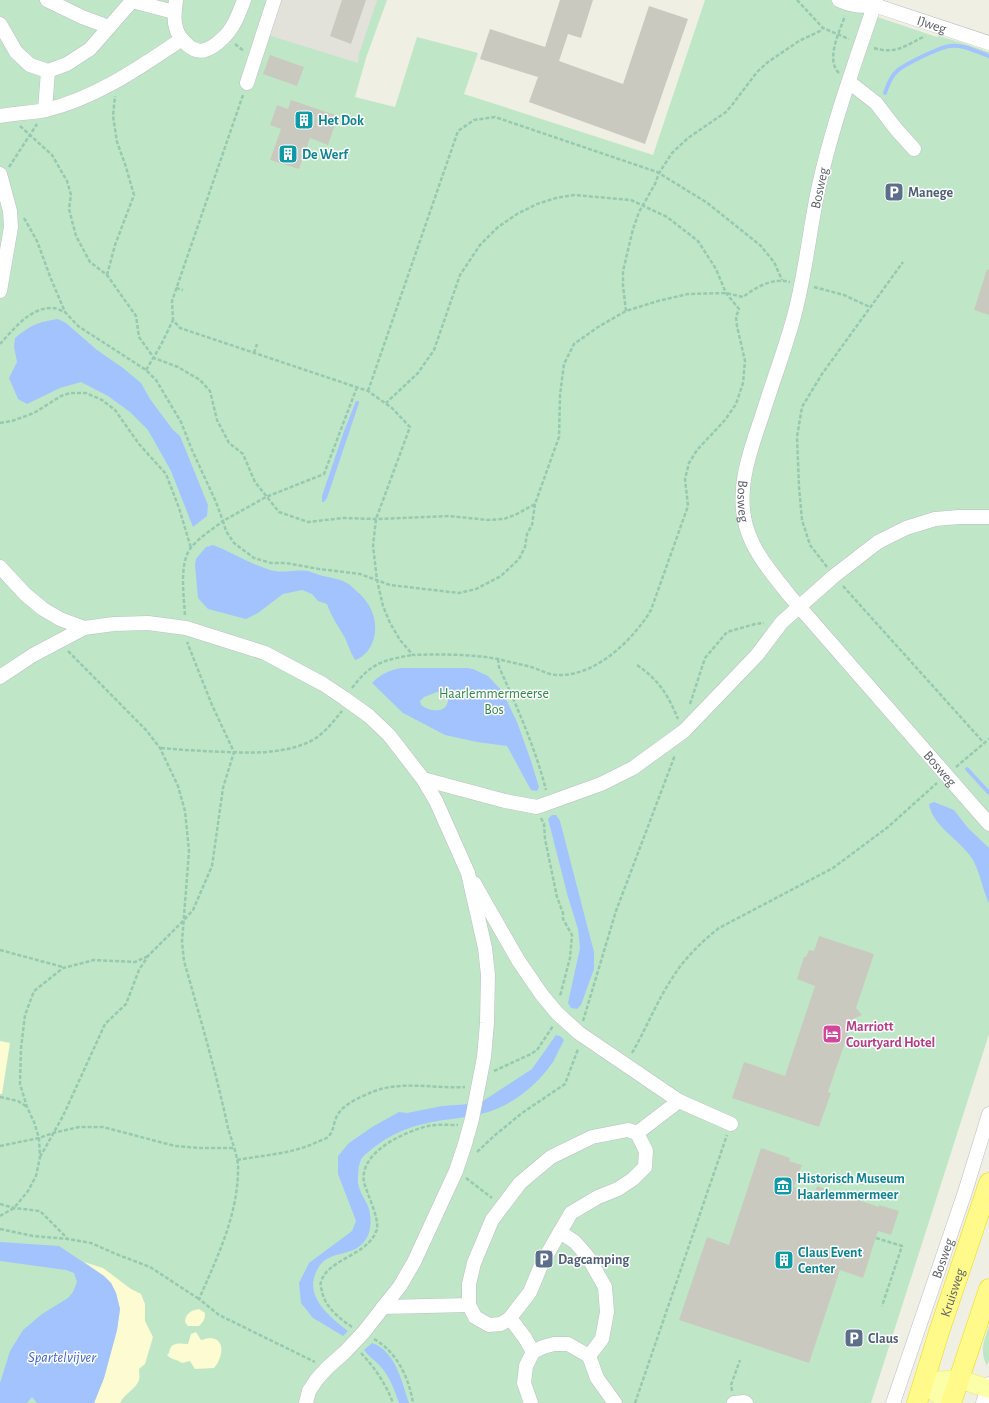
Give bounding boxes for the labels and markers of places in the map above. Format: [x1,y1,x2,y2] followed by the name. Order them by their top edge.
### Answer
[293,109,315,131] building icon: Het Dok
[318,114,364,128] place label: Het Dok
[277,143,299,165] building icon: De Werf
[302,148,349,162] place label: De Werf
[883,181,905,203] parking icon: Manege
[908,186,953,200] place label: Manege
[846,1020,935,1050] place label: Marriott Courtyard Hotel
[821,1023,843,1045] hotel icon: Marriott Courtyard Hotel
[797,1172,905,1202] place label: Historisch Museum Haarlemmermeer
[772,1175,794,1197] museum icon: Historisch Museum Haarlemmermeer
[798,1246,862,1276] place label: Claus Event Center
[533,1248,555,1270] parking icon: Dagcamping
[773,1249,795,1271] building icon: Claus Event Center
[558,1253,630,1267] place label: Dagcamping
[843,1327,865,1349] parking icon: Claus
[868,1332,898,1346] place label: Claus

